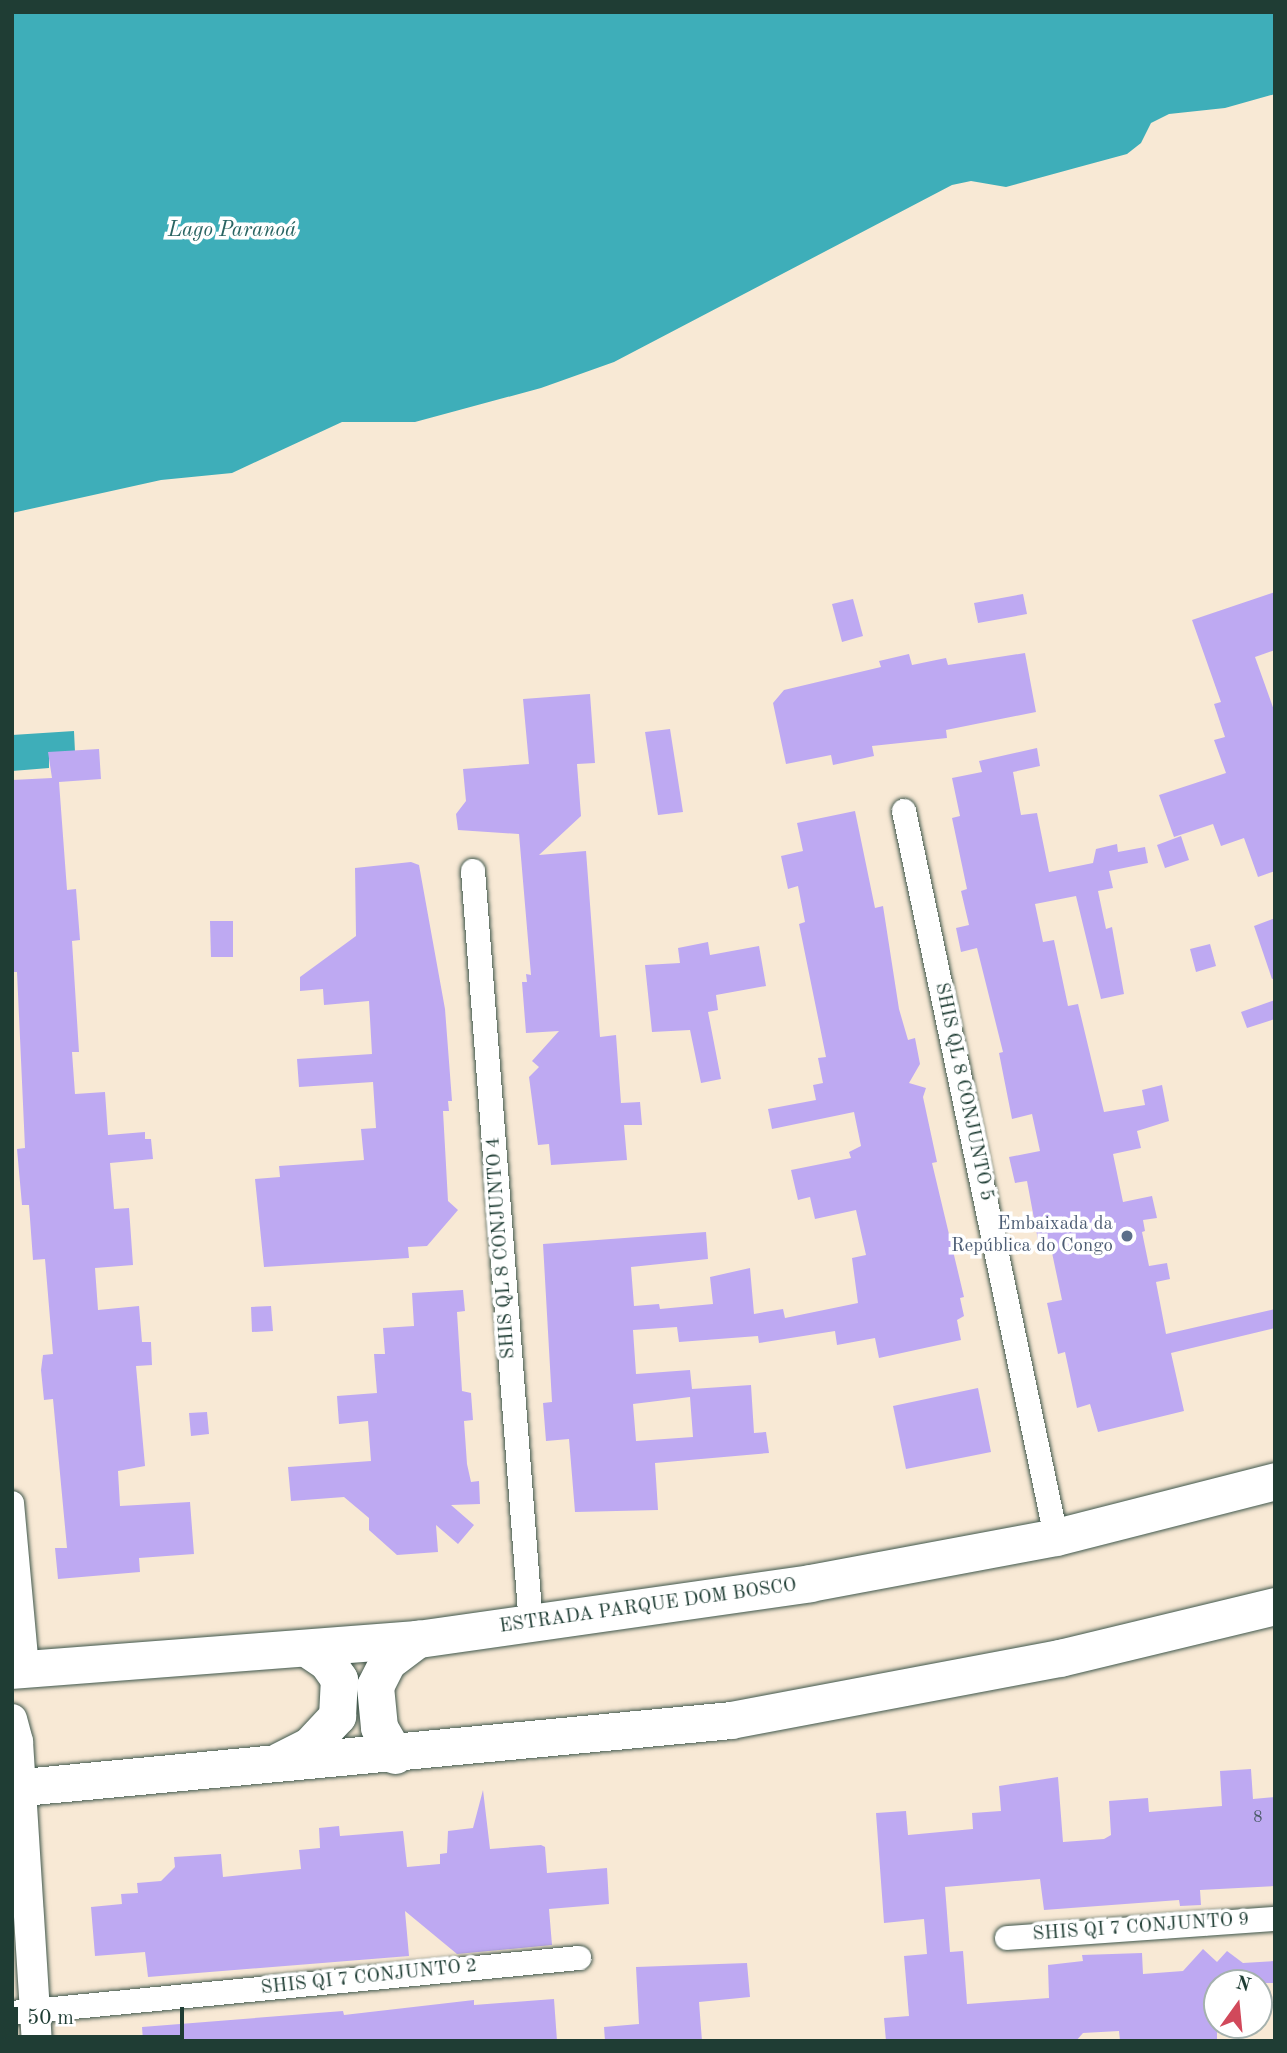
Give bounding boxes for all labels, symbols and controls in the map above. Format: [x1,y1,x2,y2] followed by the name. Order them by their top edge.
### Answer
[168,218,296,244] water label: Lago Paranoá
[929,981,997,1203] street label: SHIS QL 8 CONJUNTO 5
[483,1136,521,1360] street label: SHIS QL 8 CONJUNTO 4
[951,1214,1113,1258] place label: Embaixada da República do Congo
[1119,1228,1135,1244] marker: Embaixada da República do Congo
[498,1575,798,1639] street label: ESTRADA PARQUE DOM BOSCO
[1253,1808,1263,1828] house number: 8
[1032,1909,1250,1947] street label: SHIS QI 7 CONJUNTO 9
[260,1955,478,2001] street label: SHIS QI 7 CONJUNTO 2
[1203,1969,1273,2039] north arrow
[1234,1974,1253,1996] text: N
[18,1994,187,2038] scale bar
[27,2008,74,2029] text: 50 m

